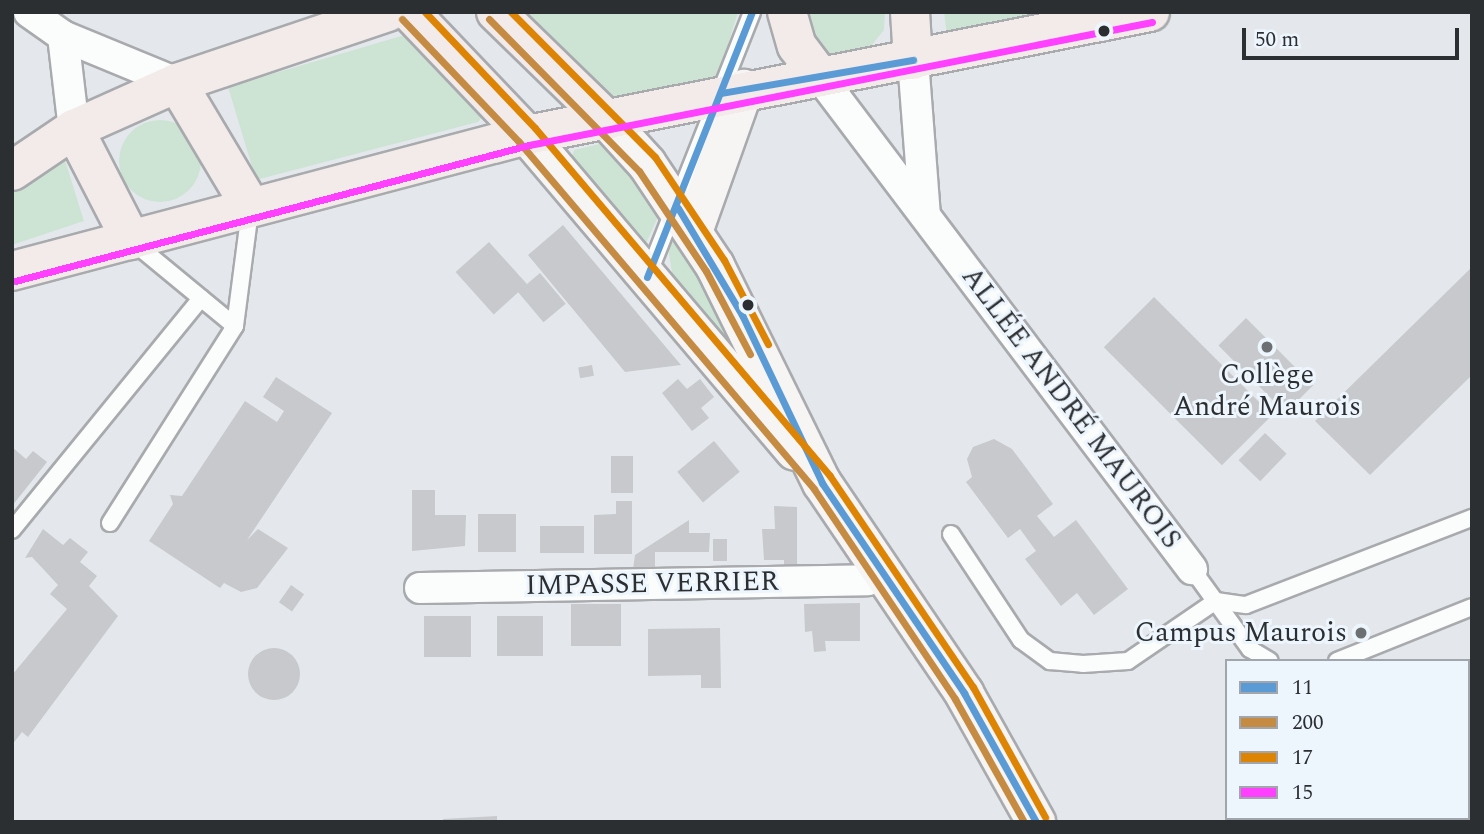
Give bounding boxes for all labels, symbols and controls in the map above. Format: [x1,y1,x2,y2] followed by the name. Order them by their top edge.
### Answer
[1246,14,1463,58] scale bar
[1097,24,1111,38] unlabelled marker
[1255,24,1299,56] text: 50 m
[954,260,1188,556] street label: ALLÉE ANDRÉ MAUROIS
[741,298,755,312] unlabelled marker
[1259,339,1275,355] marker: Collège André Maurois
[1173,358,1361,424] place label: Collège André Maurois
[525,565,779,603] street label: IMPASSE VERRIER
[1135,616,1347,650] place label: Campus Maurois
[1353,625,1369,641] marker: Campus Maurois
[1225,659,1470,820] legend
[1292,672,1313,704] text: 11
[1292,707,1324,739] text: 200
[1292,742,1313,774] text: 17
[1292,777,1313,809] text: 15

